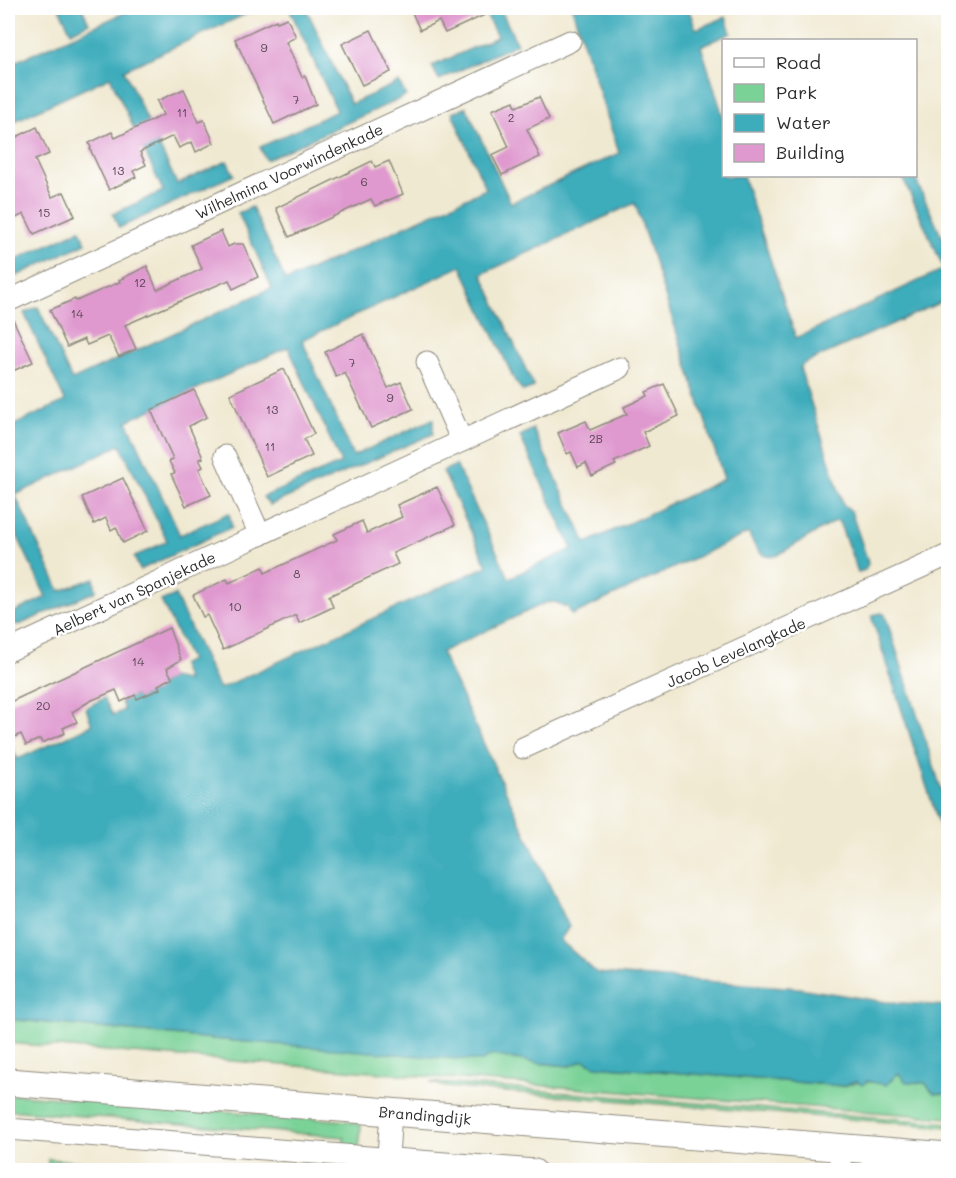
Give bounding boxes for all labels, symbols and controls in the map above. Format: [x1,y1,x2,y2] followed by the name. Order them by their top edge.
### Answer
[260,39,268,55] house number: 9
[722,39,917,177] legend
[776,50,821,74] text: Road
[776,80,817,104] text: Park
[293,91,300,107] house number: 7
[177,104,187,120] house number: 11
[508,109,514,125] house number: 2
[776,110,831,134] text: Water
[192,119,386,223] street label: Wilhelmina Voorwindenkade
[776,140,844,164] text: Building
[112,162,124,178] house number: 13
[360,173,368,189] house number: 6
[38,204,50,220] house number: 15
[134,274,146,290] house number: 12
[71,305,83,321] house number: 14
[349,354,356,370] house number: 7
[386,389,394,405] house number: 9
[266,401,278,417] house number: 13
[589,430,603,446] house number: 2B
[265,438,275,454] house number: 11
[49,546,219,640] street label: Aelbert van Spanjekade
[293,565,301,581] house number: 8
[229,598,242,614] house number: 10
[663,612,809,692] street label: Jacob Levelangkade
[132,653,144,669] house number: 14
[36,697,51,713] house number: 20
[378,1101,472,1129] street label: Brandingdijk

